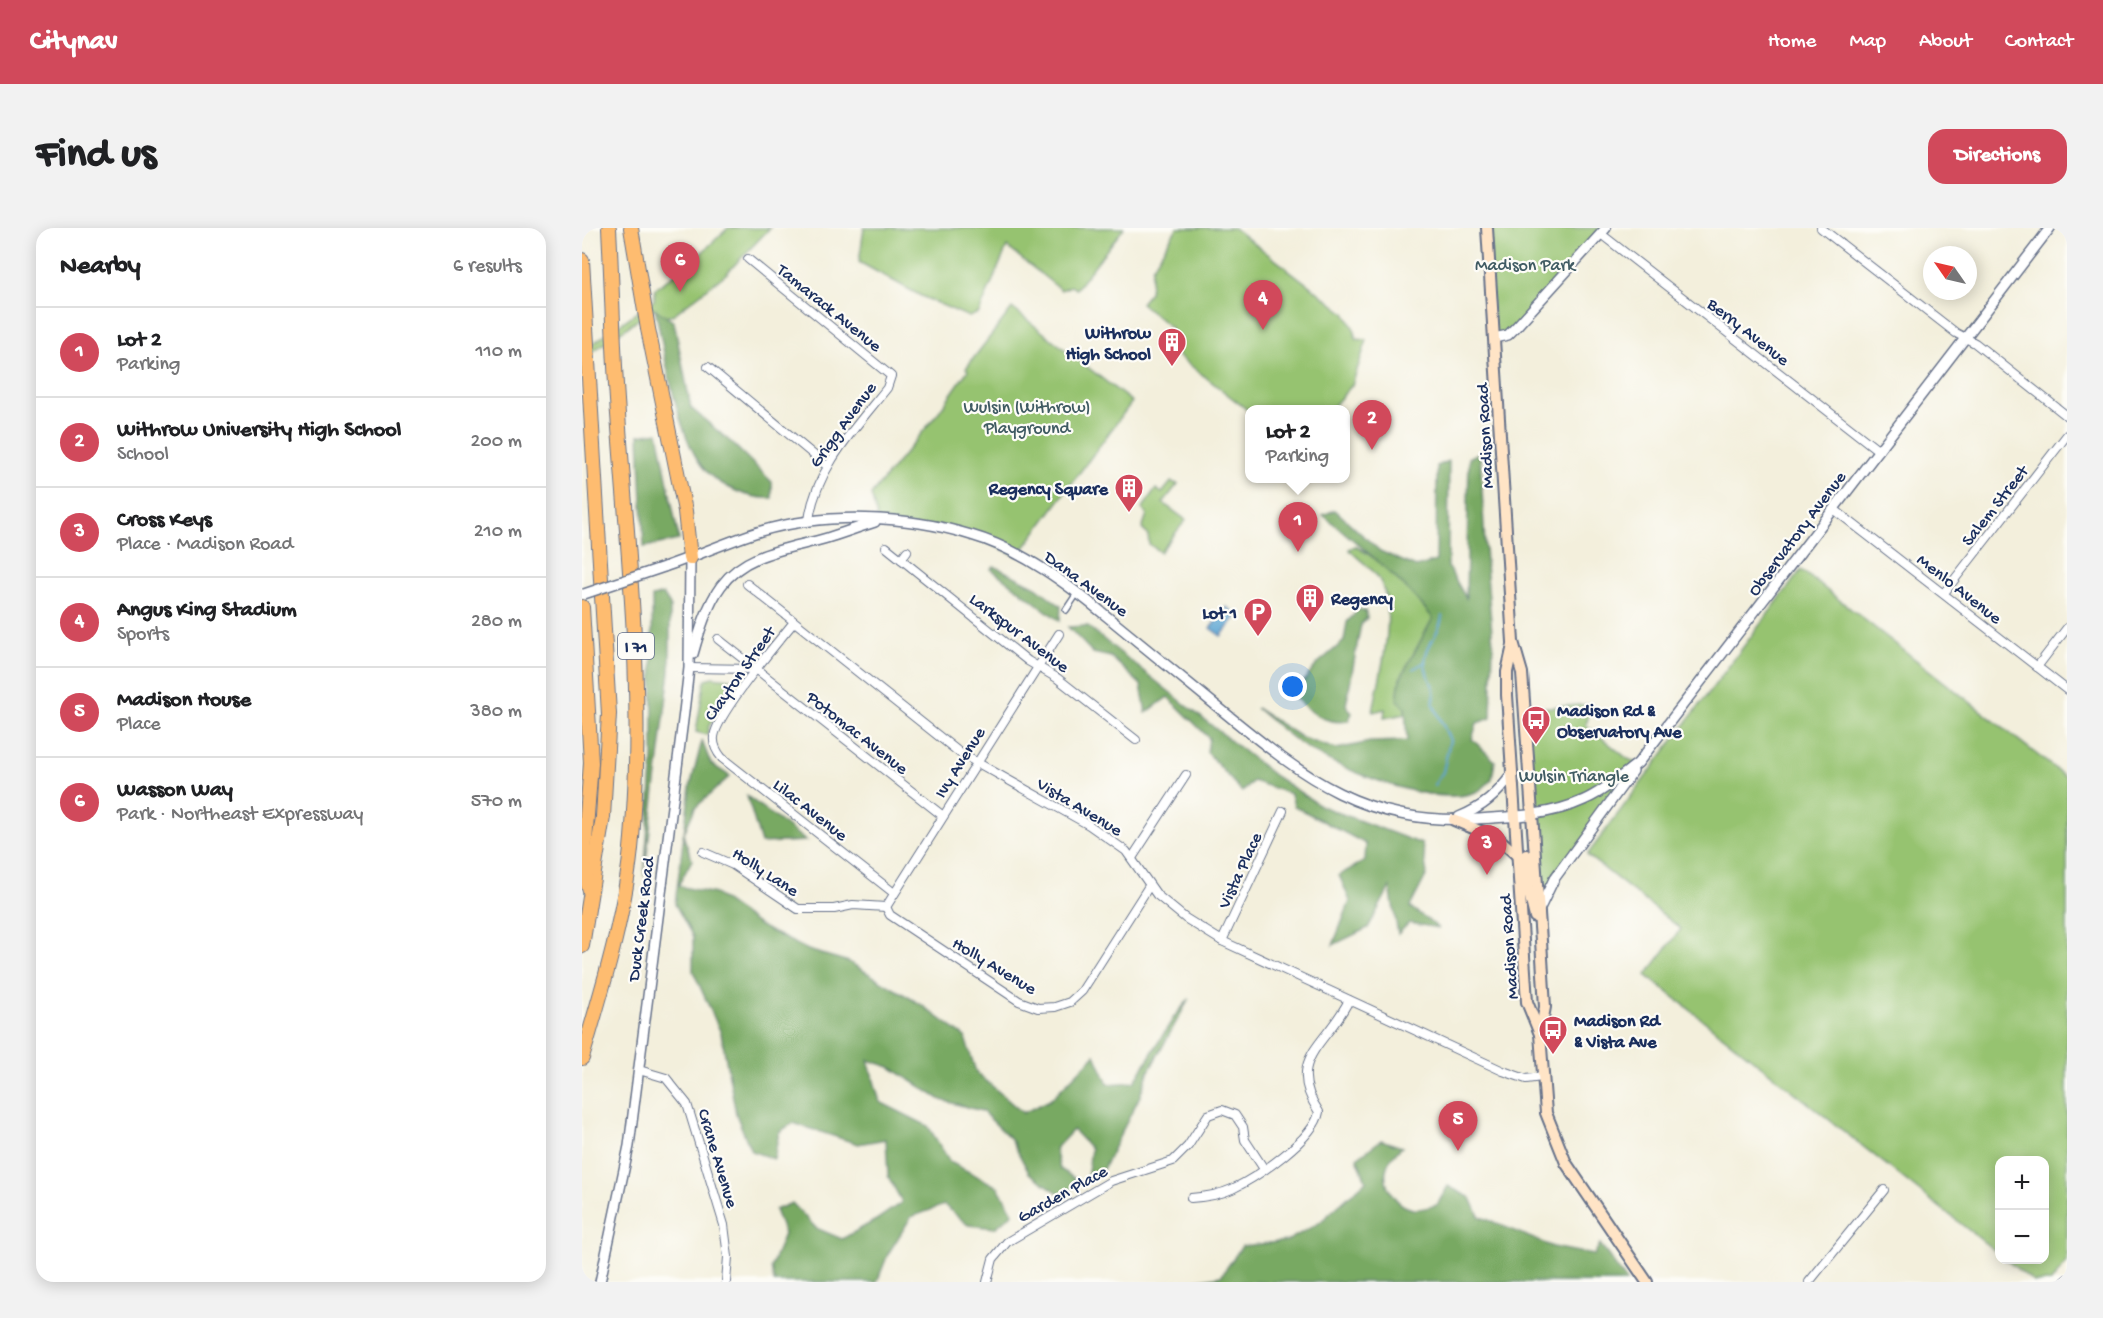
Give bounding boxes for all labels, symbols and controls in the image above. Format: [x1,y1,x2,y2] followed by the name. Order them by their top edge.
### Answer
[30,26,118,59] text: Citynav
[1768,30,1816,55] text: Home
[1849,30,1886,55] text: Map
[1919,30,1972,55] text: About
[2005,30,2073,55] text: Contact
[1928,129,2067,184] button: Directions
[36,132,156,181] text: Find us
[660,242,700,292] pin: 6
[1923,246,1977,300] north arrow
[60,252,141,283] text: Nearby
[453,256,522,279] text: 6 results
[1475,256,1577,277] park label: Madison Park
[771,260,886,358] street label: Tamarack Avenue
[1244,280,1282,330] pin: 4
[1701,294,1793,372] street label: Berry Avenue
[1066,324,1152,366] place label: Withrow High School
[1156,326,1188,368] building icon: Withrow High School
[117,328,161,354] text: Lot 2
[75,341,84,364] text: 1
[476,341,522,364] text: 110 m
[117,354,180,377] text: Parking
[806,378,882,472] street label: Grigg Avenue
[1473,381,1500,489] street label: Madison Road
[963,398,1091,440] park label: Wulsin (Withrow) Playground
[1352,400,1392,450] pin: 2
[1245,405,1350,483] popup
[117,418,401,444] text: Withrow University High School
[1266,420,1310,446] text: Lot 2
[75,431,84,454] text: 2
[471,431,522,454] text: 200 m
[117,444,169,467] text: School
[1266,446,1329,469] text: Parking
[1958,461,2035,551] street label: Salem Street
[1744,467,1852,601] street label: Observatory Avenue
[1113,472,1145,514] building icon: Regency Square
[988,480,1109,501] place label: Regency Square
[1278,502,1318,552] pin: 1
[117,508,212,534] text: Cross Keys
[74,521,85,544] text: 3
[474,521,522,544] text: 210 m
[117,534,293,557] text: Place · Madison Road
[1039,547,1132,623] street label: Dana Avenue
[1912,550,2006,630] street label: Menlo Avenue
[1294,582,1326,624] building icon: Regency
[964,590,1073,679] street label: Larkspur Avenue
[1330,590,1393,611] place label: Regency
[1242,596,1274,638] parking icon: Lot 1
[117,598,297,624] text: Angus King Stadium
[1202,604,1237,625] place label: Lot 1
[75,611,84,634] text: 4
[471,611,522,634] text: 280 m
[701,622,782,726] street label: Clayton Street
[117,624,169,647] text: Sports
[618,633,654,659] road number: I 71
[1278,672,1307,701] your location
[801,687,912,781] street label: Potomac Avenue
[117,688,251,714] text: Madison House
[74,701,85,724] text: 5
[470,701,522,724] text: 380 m
[1557,702,1682,744] place label: Madison Rd & Observatory Ave
[1520,704,1552,746] bus stop icon: Madison Rd & Observatory Ave
[117,714,161,737] text: Place
[931,723,991,803] street label: Ivy Avenue
[1519,767,1630,788] park label: Wulsin Triangle
[1031,774,1126,842] street label: Vista Avenue
[768,775,852,847] street label: Lilac Avenue
[117,778,233,804] text: Wasson Way
[74,791,85,814] text: 6
[471,791,522,814] text: 570 m
[117,804,363,827] text: Park · Northeast Expressway
[1468,826,1506,875] pin: 3
[1214,829,1268,913] street label: Vista Place
[727,844,802,903] street label: Holly Lane
[624,855,661,984] street label: Duck Creek Road
[1496,892,1525,1000] street label: Madison Road
[948,934,1040,1001] street label: Holly Avenue
[1574,1012,1662,1054] place label: Madison Rd & Vista Ave
[1537,1014,1569,1056] bus stop icon: Madison Rd & Vista Ave
[1438,1102,1478,1151] pin: 5
[692,1107,742,1211] street label: Crane Avenue
[1995,1156,2049,1264] map controls
[1995,1156,2049,1210] button: +
[1015,1161,1113,1229] street label: Garden Place
[1995,1210,2049,1264] button: −

